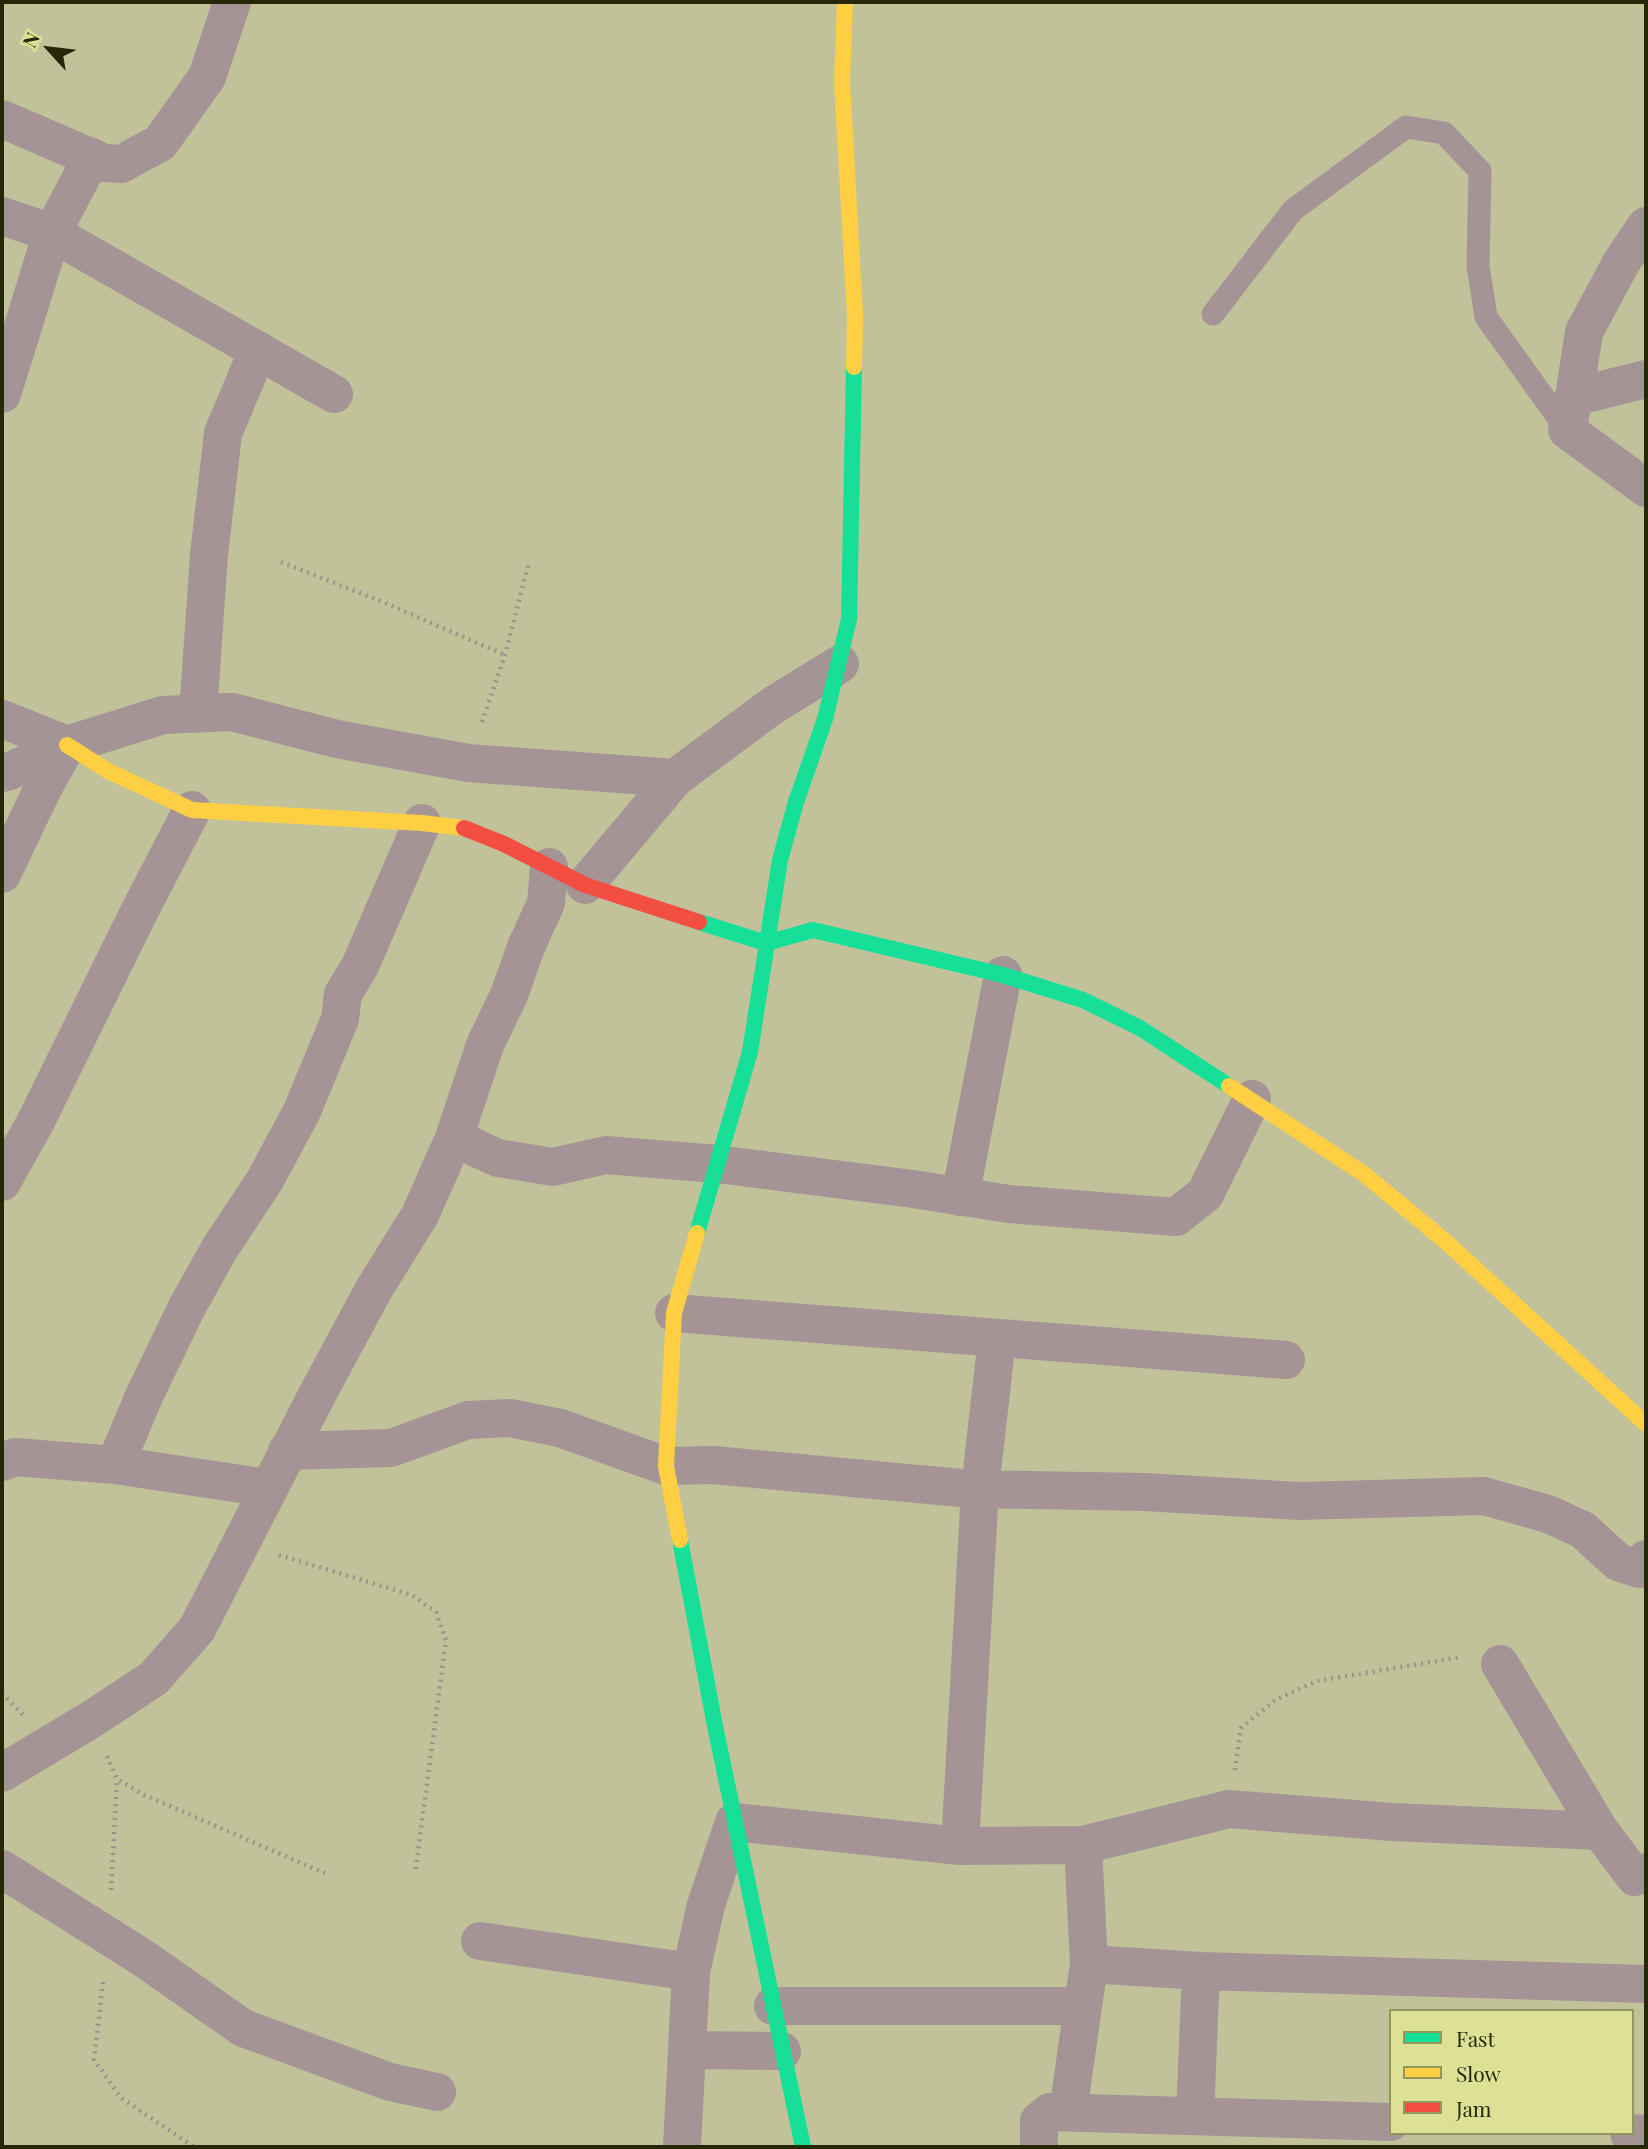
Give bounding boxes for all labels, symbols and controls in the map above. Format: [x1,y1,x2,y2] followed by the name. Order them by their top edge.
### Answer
[14,14,84,84] north arrow
[16,27,45,51] text: N
[1389,2009,1634,2135] legend
[1456,2024,1495,2052] text: Fast
[1456,2059,1501,2087] text: Slow
[1456,2094,1492,2122] text: Jam

